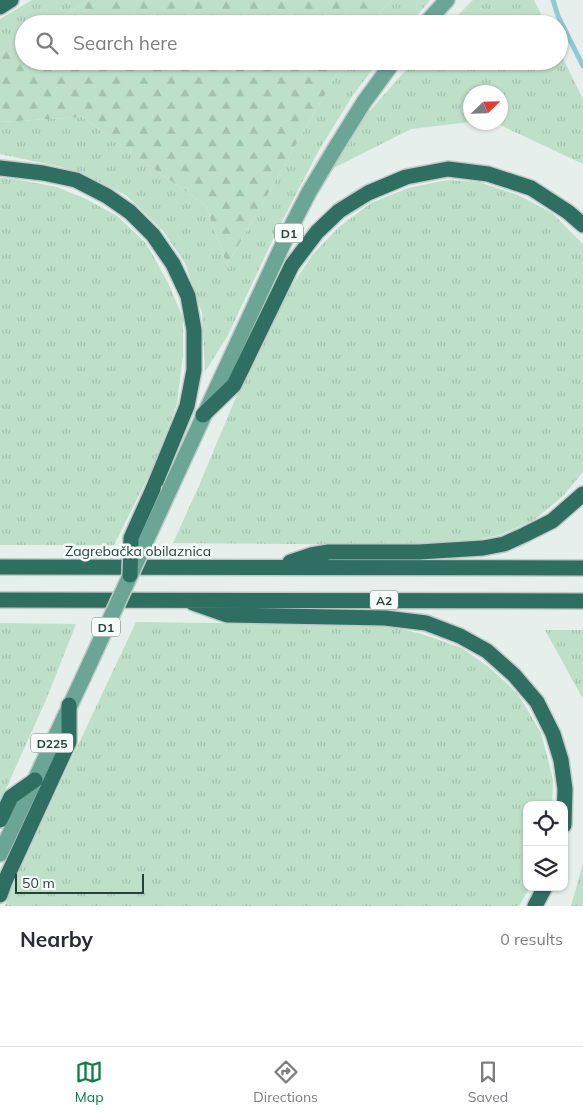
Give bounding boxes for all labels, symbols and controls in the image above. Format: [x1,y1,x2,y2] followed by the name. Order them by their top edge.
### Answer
[15,15,568,70] search box
[33,29,61,57] icon: search
[73,31,177,55] text: Search here
[463,85,508,130] north arrow
[275,224,303,242] road number: D1
[65,542,211,560] street label: Zagrebačka obilaznica
[370,590,398,610] road number: A2
[92,618,120,636] road number: D1
[31,734,73,752] road number: D225
[523,801,568,891] map controls
[523,801,568,846] button: locate
[523,846,568,891] button: layers
[15,871,144,894] scale bar
[22,874,55,892] text: 50 m
[20,926,93,952] text: Nearby
[500,929,563,949] text: 0 results
[75,1058,104,1106] tab: Map
[253,1058,318,1106] tab: Directions
[468,1058,508,1106] tab: Saved

